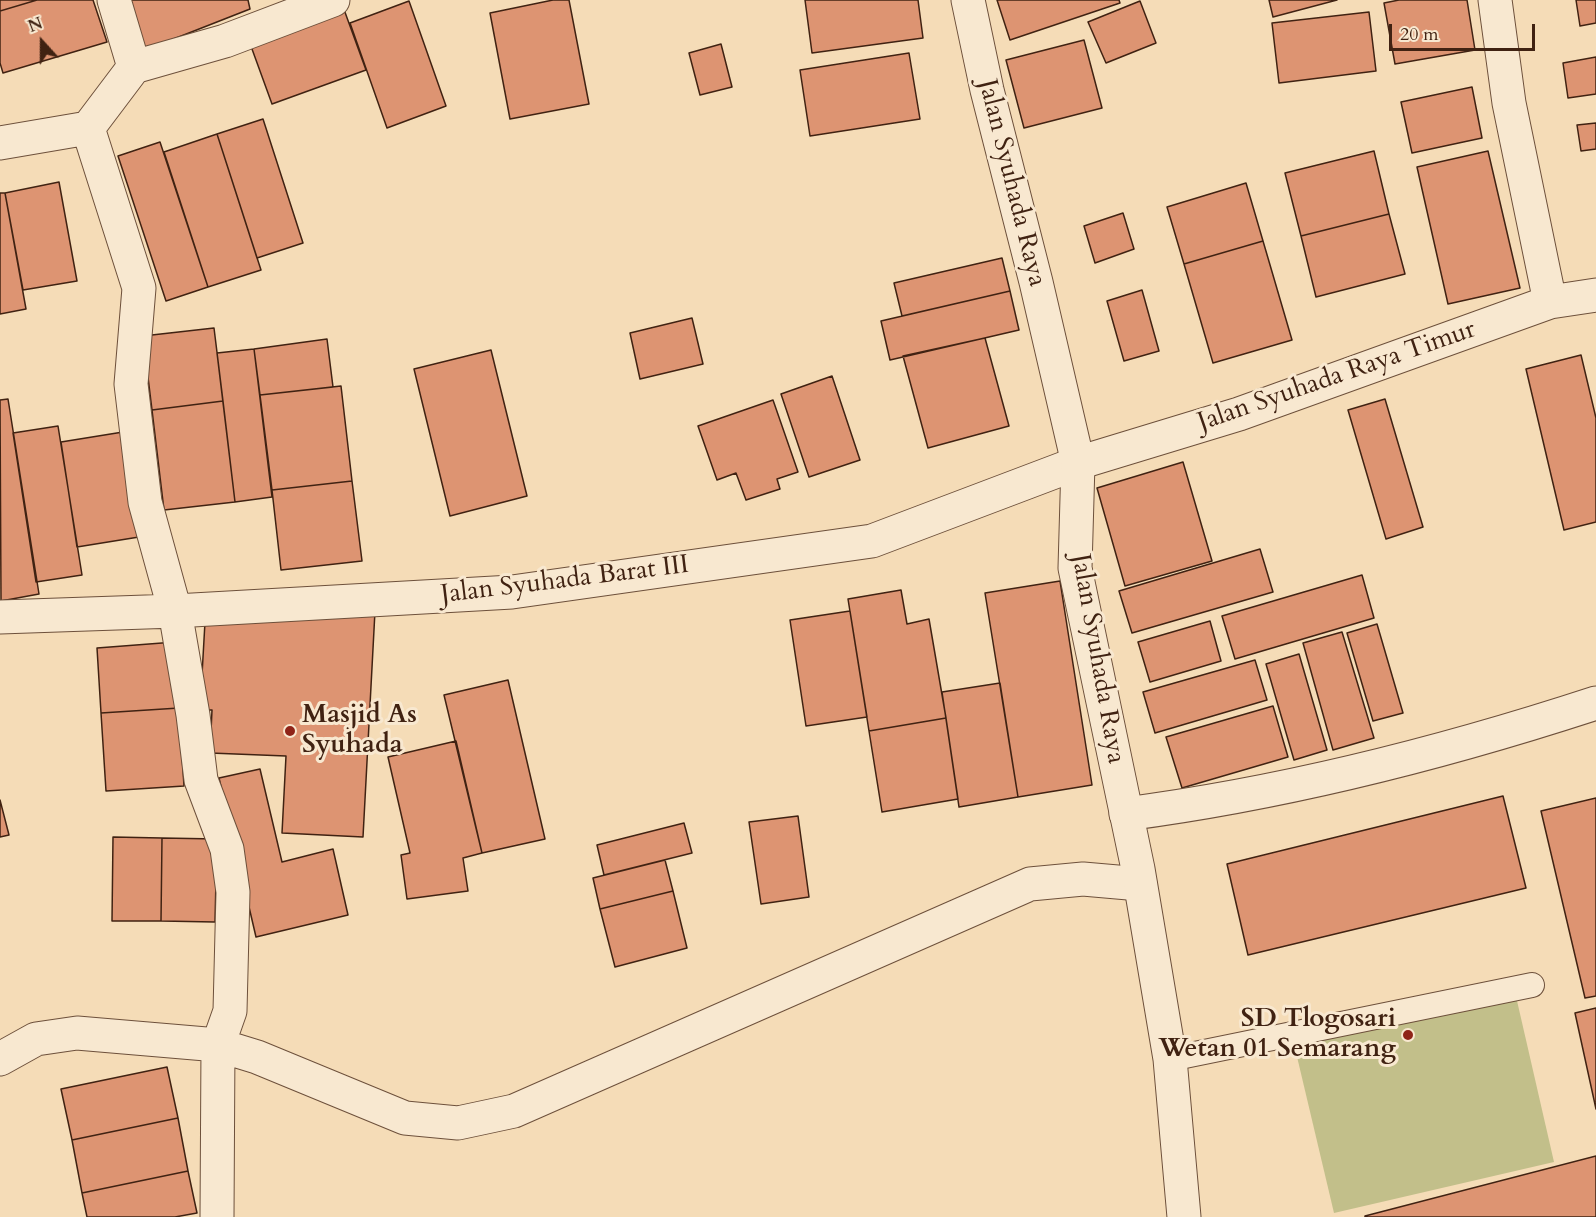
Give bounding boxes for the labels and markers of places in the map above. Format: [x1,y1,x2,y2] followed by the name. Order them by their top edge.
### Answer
[302,700,417,762] place label: Masjid As Syuhada
[283,724,297,738] marker: Masjid As Syuhada
[1158,1004,1396,1066] place label: SD Tlogosari Wetan 01 Semarang
[1401,1028,1415,1042] marker: SD Tlogosari Wetan 01 Semarang

